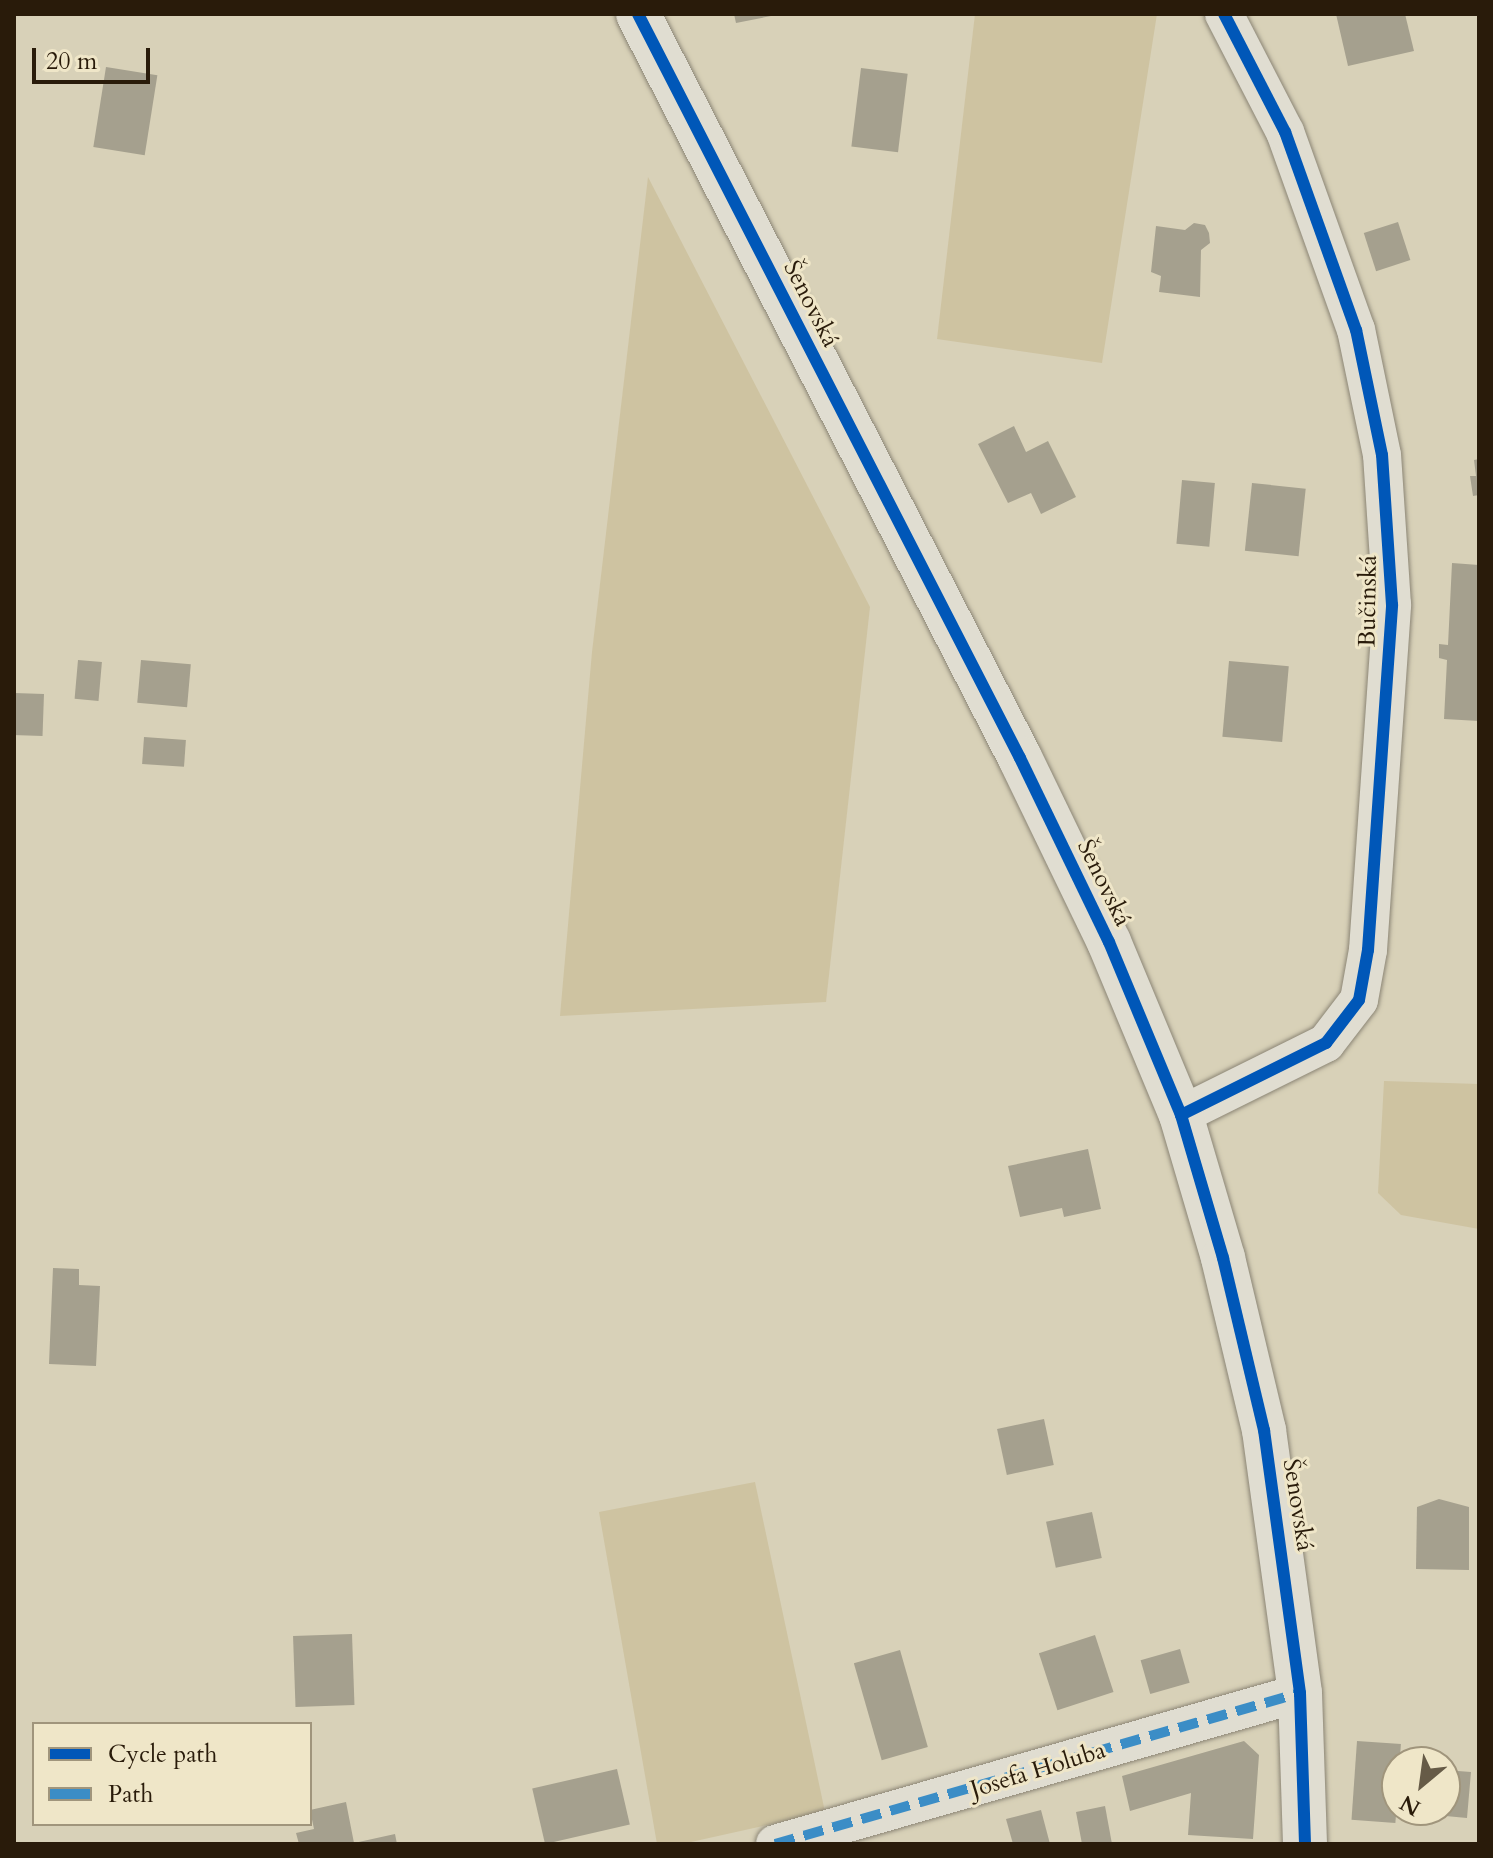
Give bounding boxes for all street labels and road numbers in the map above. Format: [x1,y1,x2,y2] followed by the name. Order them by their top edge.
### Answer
[777,256,845,352] street label: Šenovská
[1353,555,1383,647] street label: Bučinská
[1071,835,1137,931] street label: Šenovská
[1277,1457,1319,1553] street label: Šenovská
[967,1736,1109,1804] street label: Josefa Holuba

